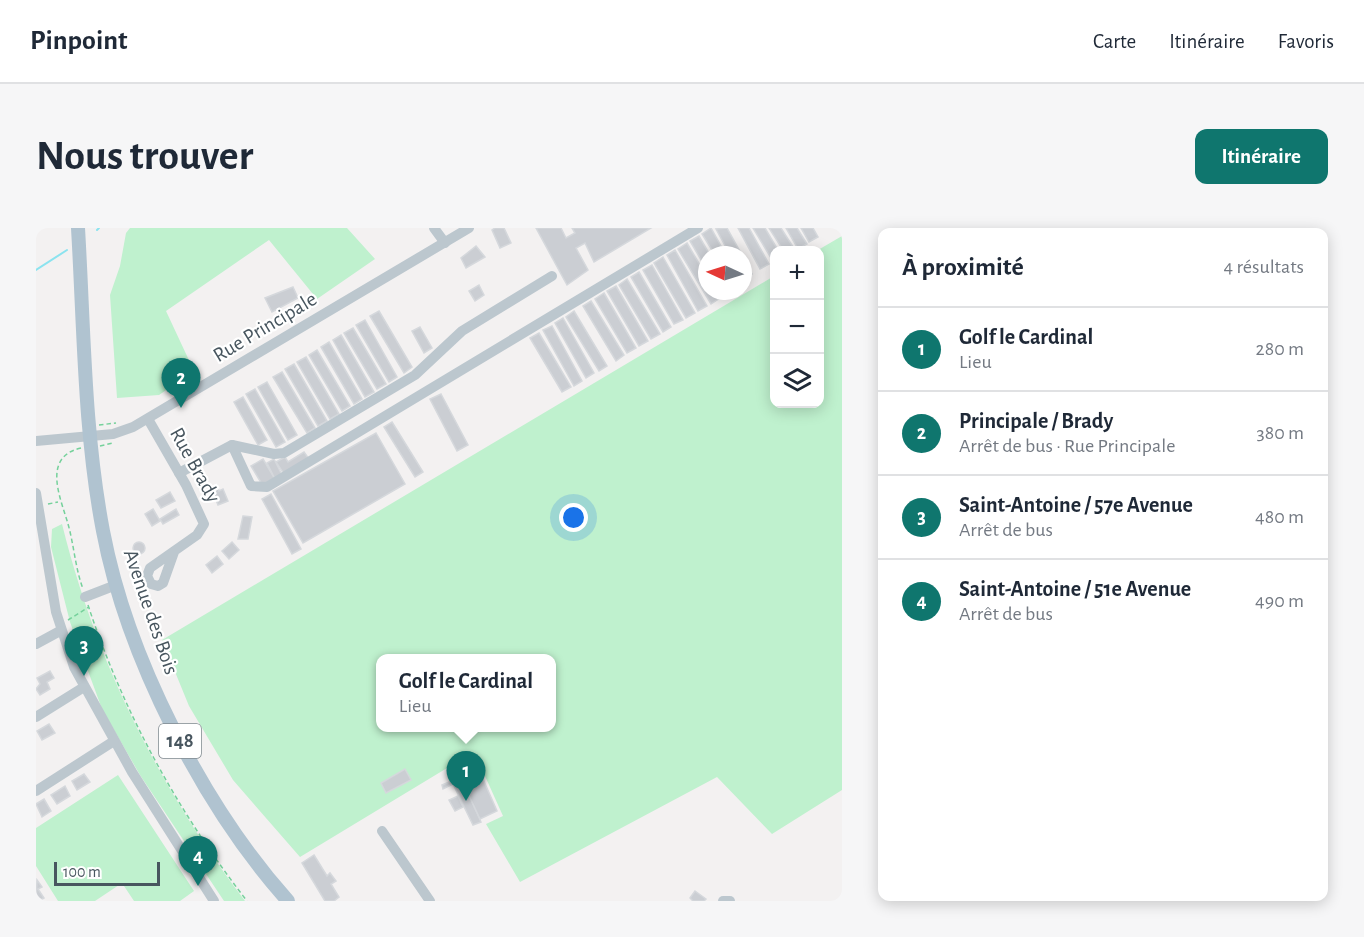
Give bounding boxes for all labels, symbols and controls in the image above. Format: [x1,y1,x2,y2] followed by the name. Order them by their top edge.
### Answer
[30,27,128,55] text: Pinpoint
[1093,31,1136,52] text: Carte
[1169,31,1245,52] text: Itinéraire
[1278,31,1334,52] text: Favoris
[1195,129,1328,184] button: Itinéraire
[36,135,253,177] text: Nous trouver
[698,246,752,300] north arrow
[770,246,824,408] map controls
[770,246,824,300] button: +
[902,254,1024,280] text: À proximité
[1223,257,1304,277] text: 4 résultats
[210,288,320,366] street label: Rue Principale
[770,300,824,354] button: −
[959,326,1093,348] text: Golf le Cardinal
[918,339,925,359] text: 1
[1256,339,1304,359] text: 280 m
[959,352,992,372] text: Lieu
[770,354,824,408] button: layers
[162,358,200,408] pin: 2
[959,410,1113,432] text: Principale / Brady
[917,423,926,443] text: 2
[1256,423,1304,443] text: 380 m
[166,424,224,506] street label: Rue Brady
[959,436,1175,456] text: Arrêt de bus · Rue Principale
[959,494,1193,516] text: Saint-Antoine / 57e Avenue
[559,503,588,532] your location
[917,507,926,527] text: 3
[1255,507,1304,527] text: 480 m
[959,520,1053,540] text: Arrêt de bus
[120,547,182,677] street label: Avenue des Bois
[959,578,1191,600] text: Saint-Antoine / 51e Avenue
[916,591,927,611] text: 4
[1255,591,1304,611] text: 490 m
[959,604,1053,624] text: Arrêt de bus
[64,626,104,676] pin: 3
[376,654,556,732] popup
[399,670,533,692] text: Golf le Cardinal
[399,696,431,716] text: Lieu
[159,724,201,758] road number: 148
[446,752,486,801] pin: 1
[178,836,218,886] pin: 4
[54,859,160,886] scale bar
[63,864,101,880] text: 100 m

